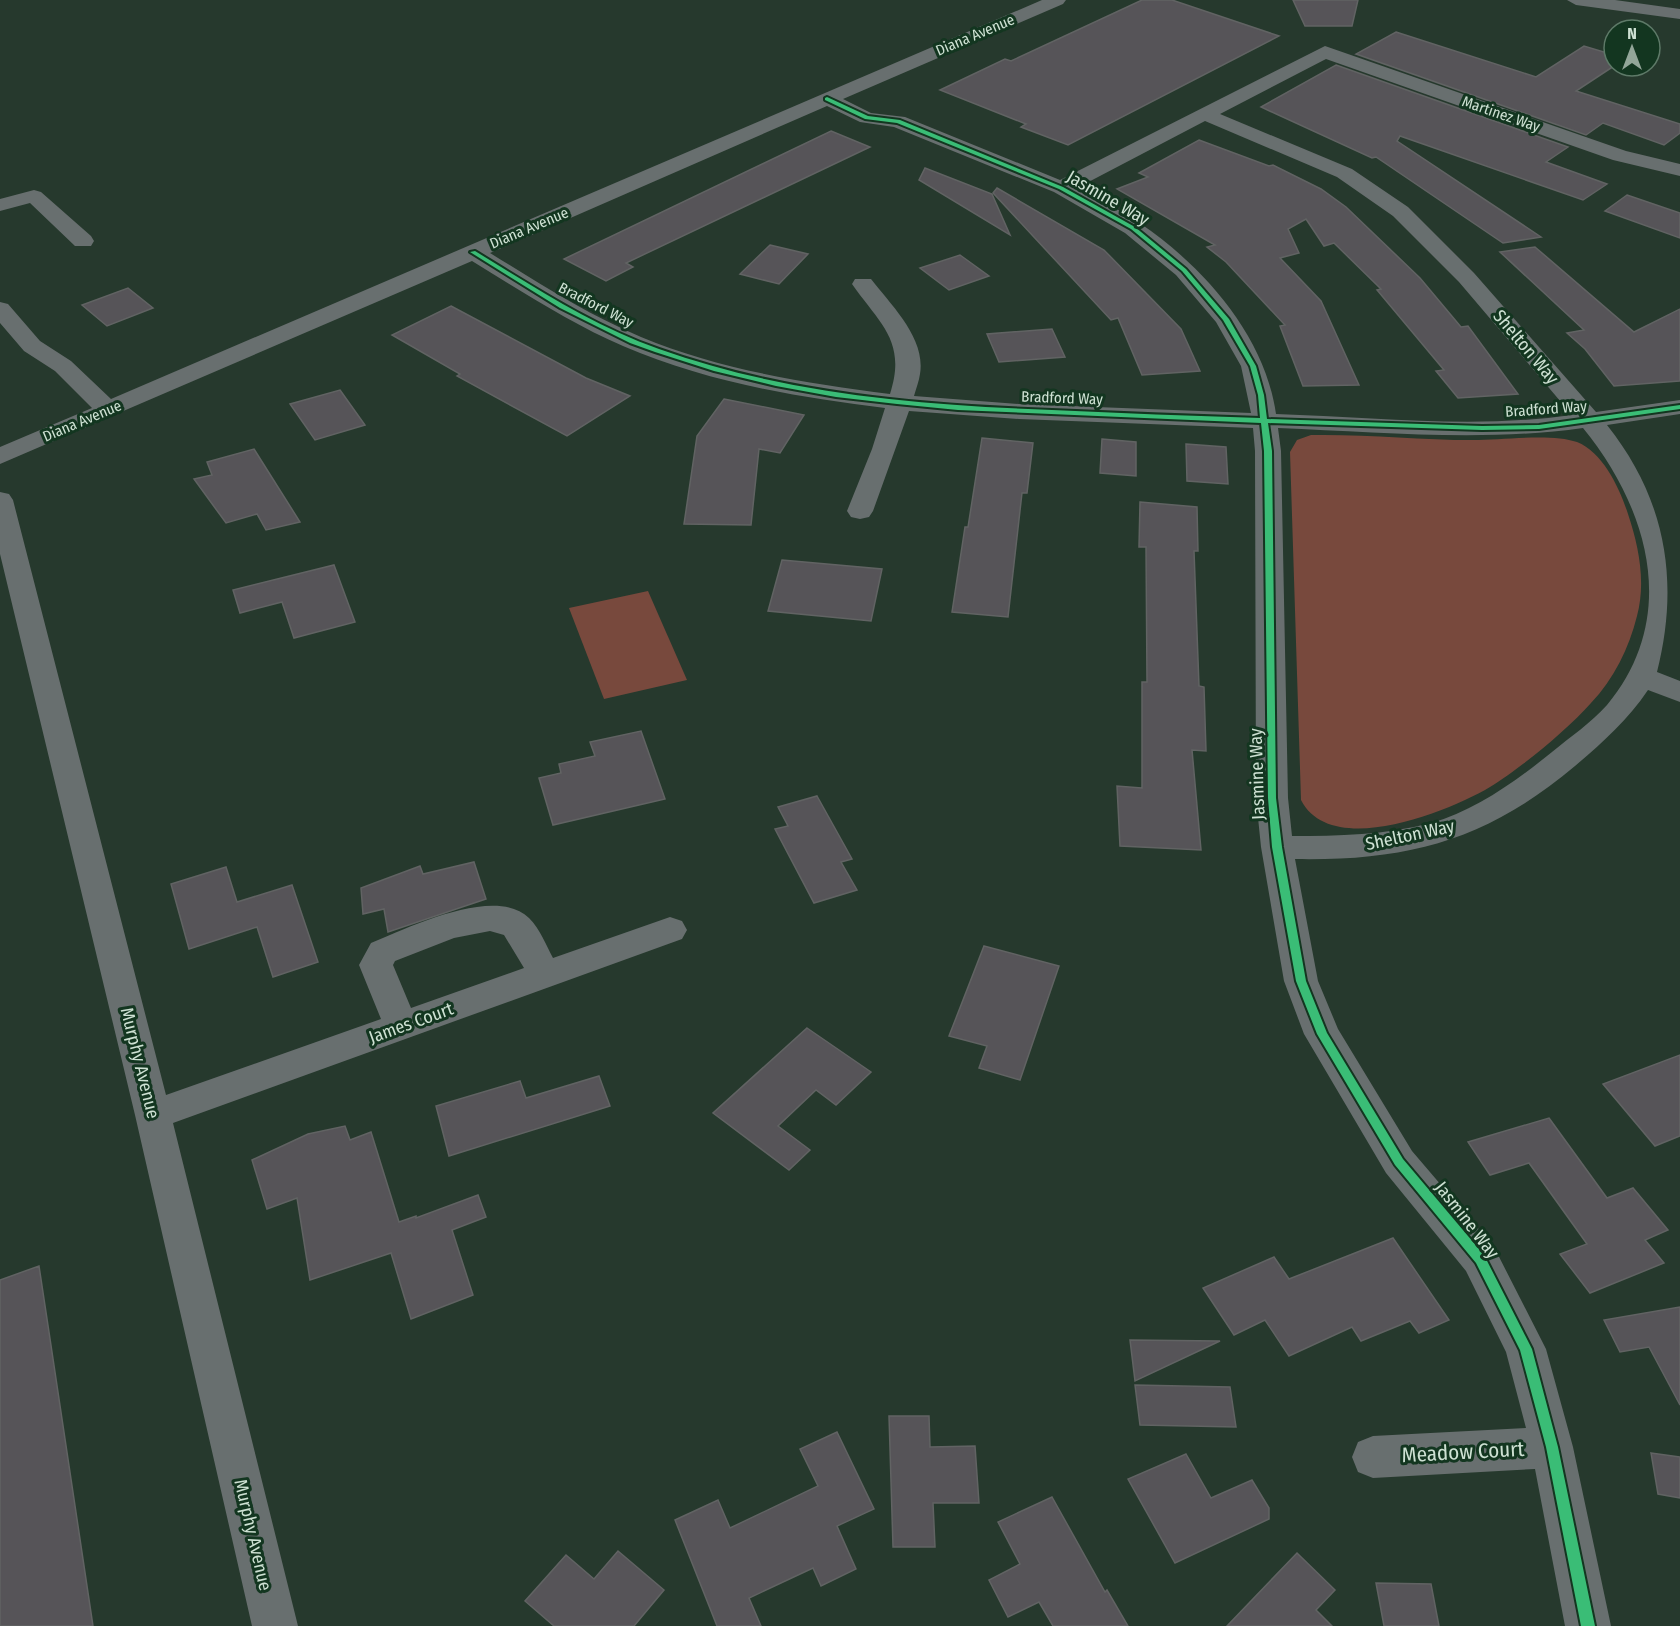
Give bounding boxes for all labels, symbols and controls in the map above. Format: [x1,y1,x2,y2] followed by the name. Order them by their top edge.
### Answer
[933,10,1017,60] street label: Diana Avenue
[1602,18,1662,78] north arrow
[1627,24,1637,43] text: N
[1460,92,1543,136] street label: Martinez Way
[1063,166,1153,230] street label: Jasmine Way
[487,203,571,253] street label: Diana Avenue
[556,278,637,332] street label: Bradford Way
[1489,305,1563,389] street label: Shelton Way
[1021,388,1103,408] street label: Bradford Way
[40,396,124,446] street label: Diana Avenue
[1505,397,1588,421] street label: Bradford Way
[1244,728,1270,820] street label: Jasmine Way
[1364,815,1456,855] street label: Shelton Way
[366,998,456,1048] street label: James Court
[116,1005,164,1121] street label: Murphy Avenue
[1430,1177,1504,1263] street label: Jasmine Way
[1401,1436,1525,1468] street label: Meadow Court
[229,1477,277,1593] street label: Murphy Avenue

